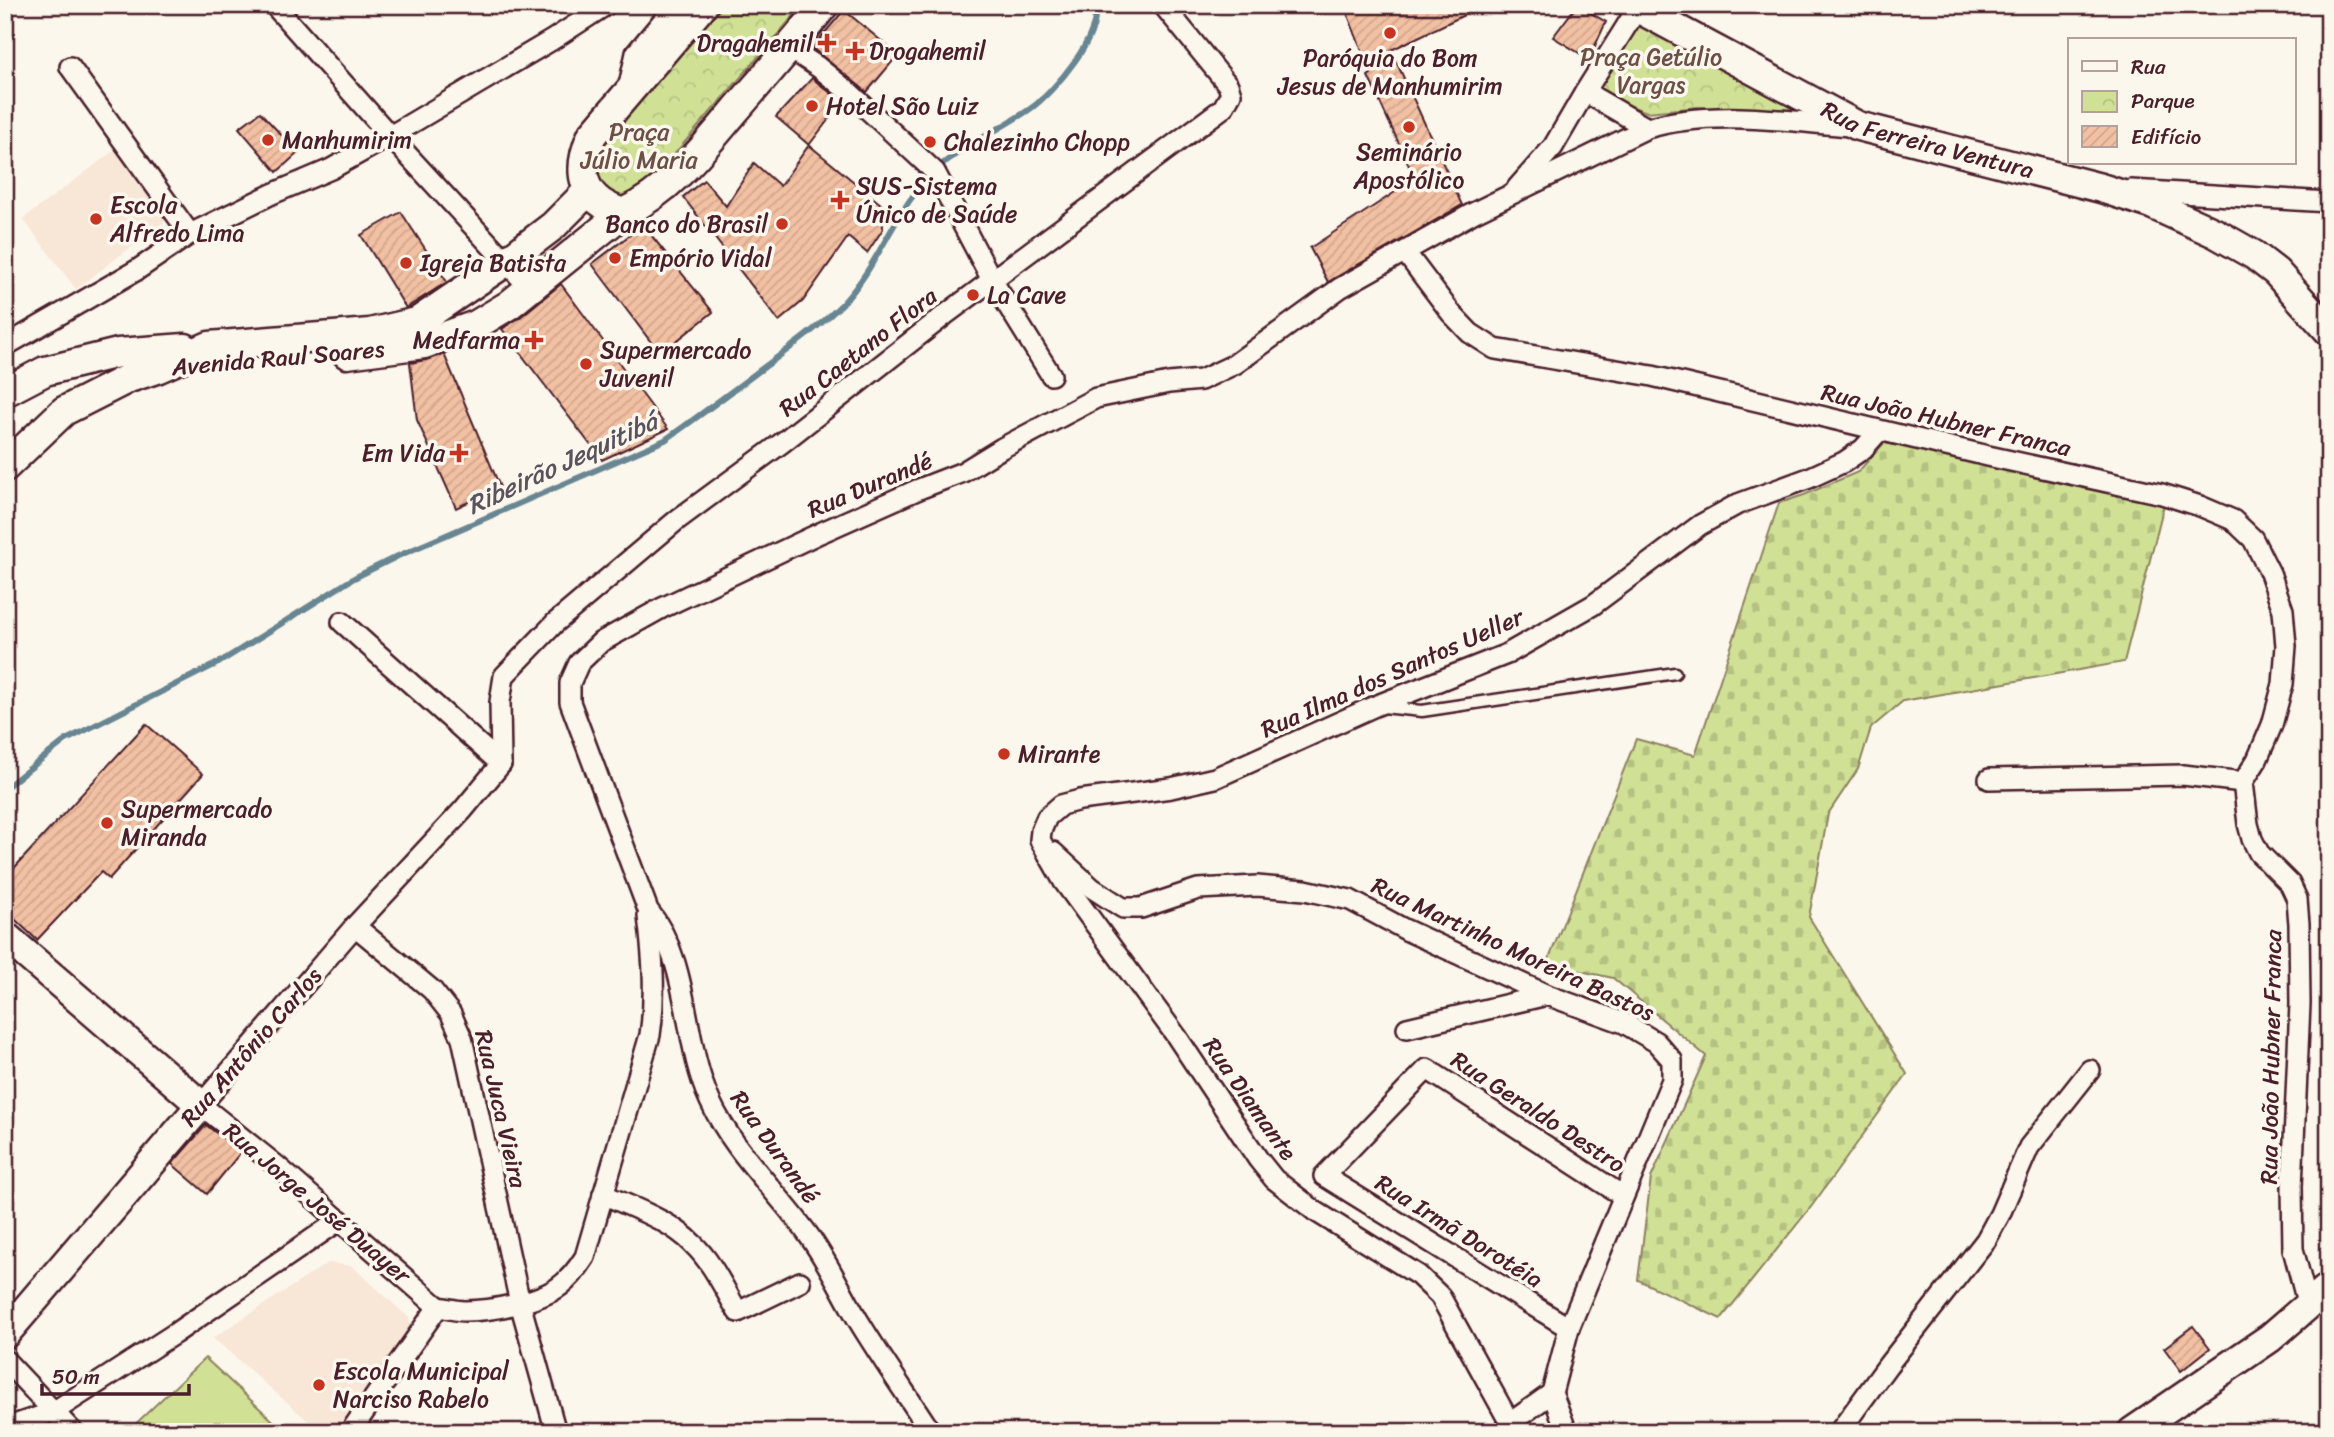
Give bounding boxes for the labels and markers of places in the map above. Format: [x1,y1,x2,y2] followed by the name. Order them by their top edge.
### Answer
[697,22,814,64] place label: Dragahemil
[1382,25,1398,41] marker: Paróquia do Bom Jesus de Manhumirim
[869,30,987,72] place label: Drogahemil
[819,35,835,51] marker: Dragahemil
[1276,37,1503,107] place label: Paróquia do Bom Jesus de Manhumirim
[847,43,863,59] marker: Drogahemil
[826,85,979,127] place label: Hotel São Luiz
[804,98,820,114] marker: Hotel São Luiz
[282,119,412,161] place label: Manhumirim
[1401,119,1417,135] marker: Seminário Apostólico
[944,121,1130,163] place label: Chalezinho Chopp
[1353,131,1465,201] place label: Seminário Apostólico
[260,132,276,148] marker: Manhumirim
[922,134,938,150] marker: Chalezinho Chopp
[856,165,1017,235] place label: SUS-Sistema Único de Saúde
[109,184,244,254] place label: Escola Alfredo Lima
[830,190,850,210] marker: SUS-Sistema Único de Saúde
[605,203,769,245] place label: Banco do Brasil
[88,211,104,227] marker: Escola Alfredo Lima
[774,216,790,232] marker: Banco do Brasil
[629,237,773,279] place label: Empório Vidal
[419,242,567,284] place label: Igreja Batista
[607,250,623,266] marker: Empório Vidal
[398,255,414,271] marker: Igreja Batista
[987,274,1067,316] place label: La Cave
[965,287,981,303] marker: La Cave
[413,319,520,361] place label: Medfarma
[599,329,752,399] place label: Supermercado Juvenil
[526,332,542,348] marker: Medfarma
[578,356,594,372] marker: Supermercado Juvenil
[361,432,446,474] place label: Em Vida
[451,445,467,461] marker: Em Vida
[1018,733,1101,775] place label: Mirante
[996,746,1012,762] marker: Mirante
[121,788,273,858] place label: Supermercado Miranda
[99,815,115,831] marker: Supermercado Miranda
[333,1350,510,1420] place label: Escola Municipal Narciso Rabelo
[311,1377,327,1393] marker: Escola Municipal Narciso Rabelo

